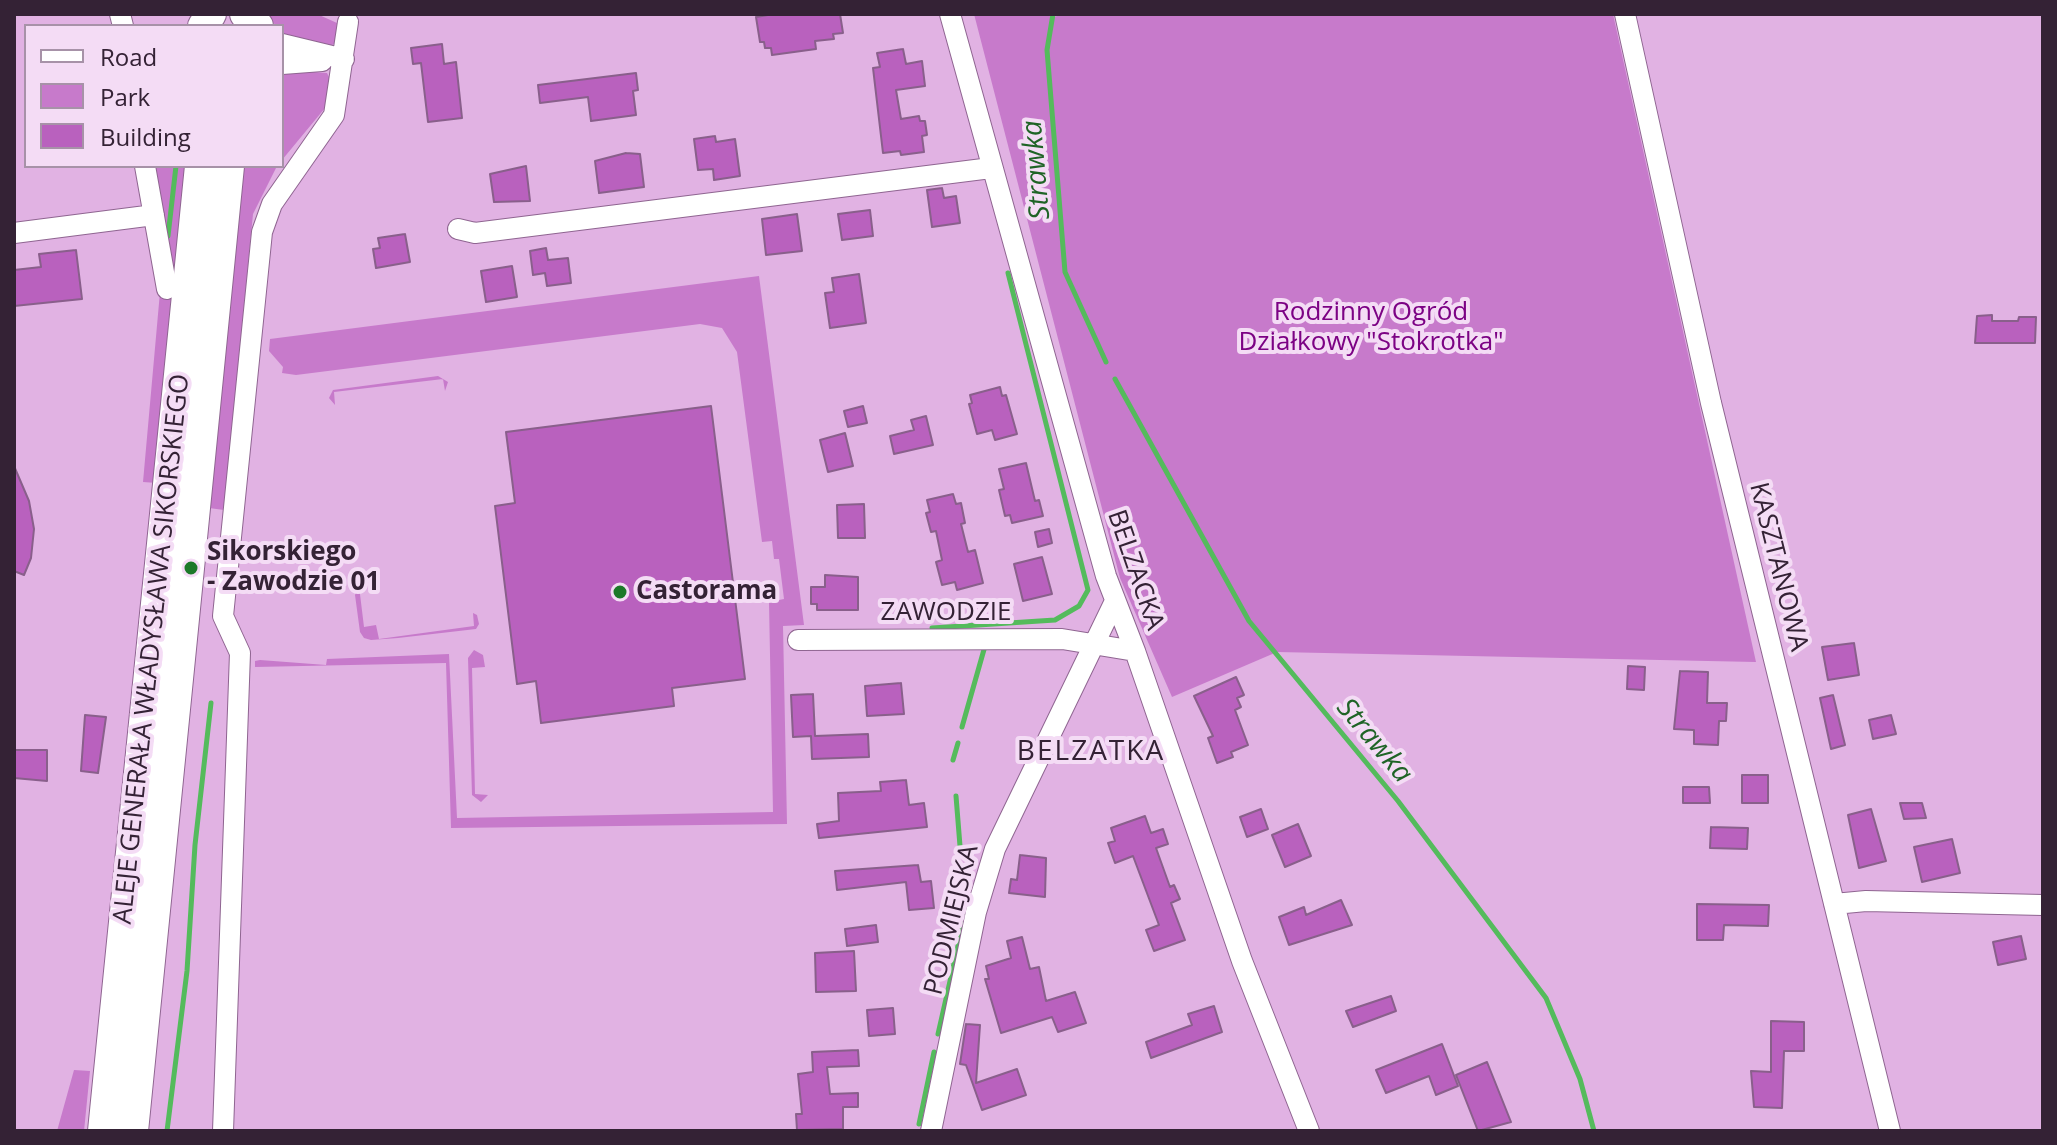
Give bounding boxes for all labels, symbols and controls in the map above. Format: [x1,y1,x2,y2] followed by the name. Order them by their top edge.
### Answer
[24,24,284,168] legend
[100,40,157,73] text: Road
[100,80,150,113] text: Park
[1016,119,1058,221] water label: Strawka
[100,120,191,153] text: Building
[1238,297,1504,358] park label: Rodzinny Ogród Działkowy "Stokrotka"
[108,372,196,926] street label: ALEJE GENERAŁA WŁADYSŁAWA SIKORSKIEGO
[1742,480,1814,654] street label: KASZTANOWA
[1100,506,1170,634] street label: BELZACKA
[207,537,380,598] place label: Sikorskiego - Zawodzie 01
[182,559,200,577] marker: Sikorskiego - Zawodzie 01
[636,576,777,608] place label: Castorama
[611,583,629,601] marker: Castorama
[880,597,1012,629] street label: ZAWODZIE
[1329,692,1419,790] water label: Strawka
[1017,735,1165,769] district label: BELZATKA
[918,842,986,998] street label: PODMIEJSKA

